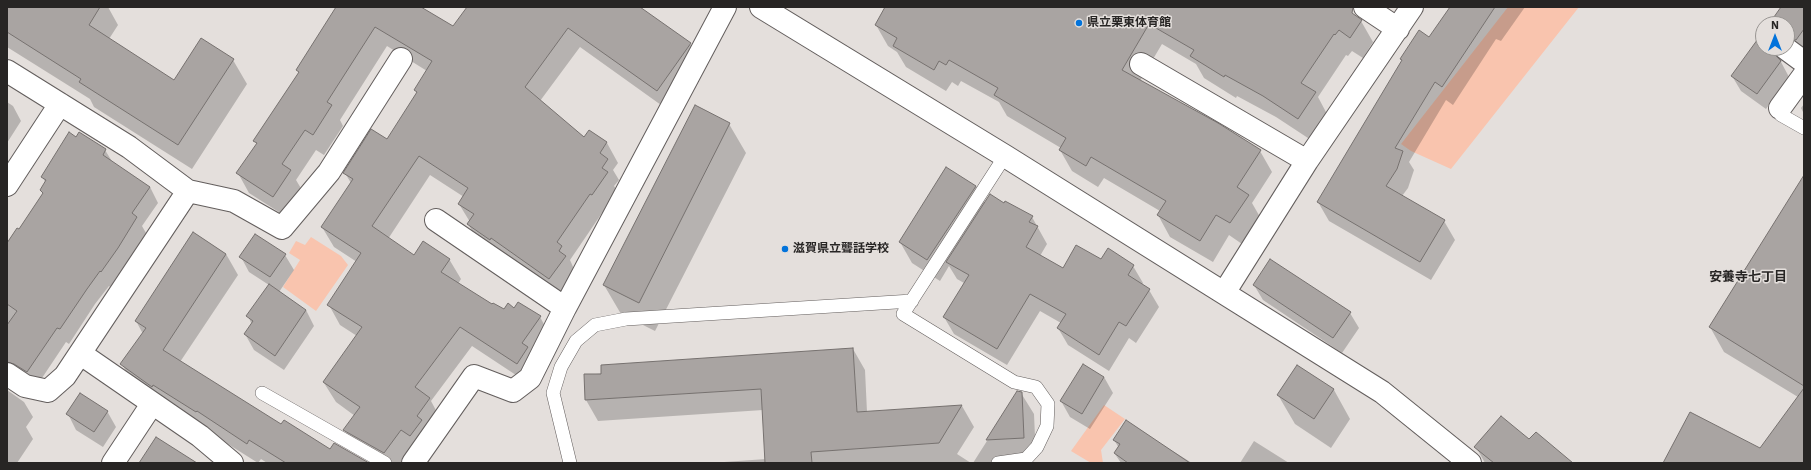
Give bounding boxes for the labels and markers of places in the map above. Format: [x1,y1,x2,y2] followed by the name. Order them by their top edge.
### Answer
[1087,16,1171,30] place label: 県立栗東体育館
[1074,18,1084,28] marker: 県立栗東体育館
[793,242,889,256] place label: 滋賀県立聾話学校
[780,244,790,254] marker: 滋賀県立聾話学校

